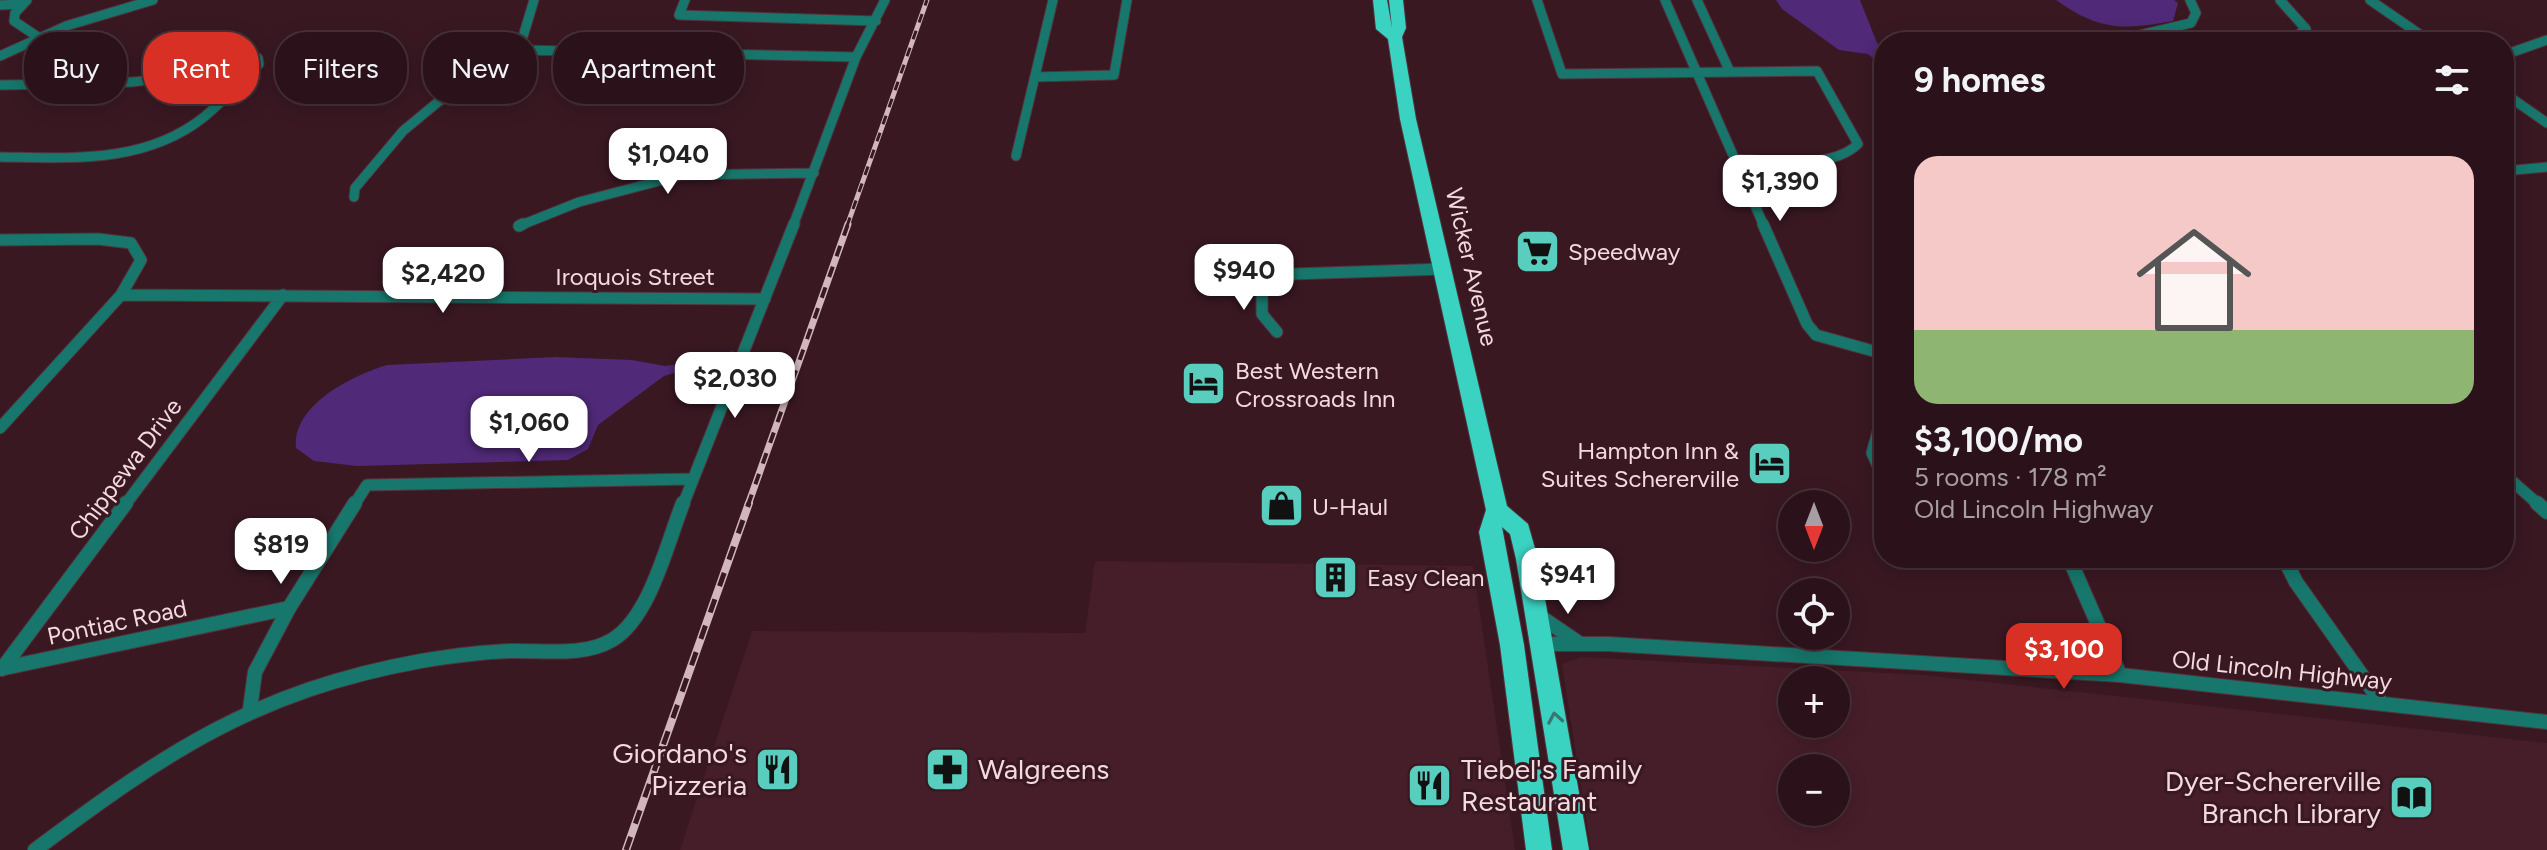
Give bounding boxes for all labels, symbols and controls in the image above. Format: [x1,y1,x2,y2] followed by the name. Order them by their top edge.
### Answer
[24,32,127,104] chip: Buy
[143,32,259,104] chip: Rent
[275,32,407,104] chip: Filters
[423,32,537,104] chip: New
[553,32,744,104] chip: Apartment
[2430,58,2474,102] icon: filters
[1914,60,2045,101] text: 9 homes
[603,128,733,196] pin: $1,040
[627,138,709,170] text: $1,040
[1715,155,1845,223] pin: $1,390
[1741,165,1819,197] text: $1,390
[1440,185,1504,349] street label: Wicker Avenue
[2122,208,2266,352] icon: home
[1513,227,1561,275] supermarket icon: Speedway
[1568,237,1681,266] place label: Speedway
[1197,244,1291,312] pin: $940
[378,247,508,315] pin: $2,420
[1213,254,1275,286] text: $940
[401,257,485,289] text: $2,420
[555,262,715,291] street label: Iroquois Street
[670,352,800,420] pin: $2,030
[1235,356,1395,413] place label: Best Western Crossroads Inn
[1180,360,1228,408] hotel icon: Best Western Crossroads Inn
[693,362,777,394] text: $2,030
[62,393,188,545] street label: Chippewa Drive
[464,396,594,464] pin: $1,060
[489,406,569,438] text: $1,060
[1914,420,2083,461] text: $3,100/mo
[1541,436,1740,493] place label: Hampton Inn & Suites Schererville
[1746,440,1794,488] hotel icon: Hampton Inn & Suites Schererville
[1914,461,2107,493] text: 5 rooms · 178 m²
[1257,482,1305,530] shop icon: U-Haul
[1778,490,1850,562] north arrow
[1778,490,1850,826] map controls
[1312,492,1388,521] place label: U-Haul
[1914,493,2153,525] text: Old Lincoln Highway
[234,518,328,586] pin: $819
[253,528,309,560] text: $819
[1521,548,1615,616] pin: $941
[1312,553,1360,601] building icon: Easy Clean
[1540,558,1596,590] text: $941
[1367,563,1485,592] place label: Easy Clean
[1778,578,1850,650] button: locate
[45,593,189,651] street label: Pontiac Road
[1999,623,2129,691] pin: $3,100
[2024,633,2104,665] text: $3,100
[2171,644,2394,696] street label: Old Lincoln Highway
[1778,666,1850,738] button: +
[1547,711,1564,724] one-way arrow
[612,736,747,802] place label: Giordano's Pizzeria
[754,745,802,793] restaurant icon: Giordano's Pizzeria
[923,745,971,793] pharmacy icon: Walgreens
[978,752,1109,786] place label: Walgreens
[1461,752,1642,818] place label: Tiebel's Family Restaurant
[1778,754,1850,826] button: −
[1406,761,1454,809] restaurant icon: Tiebel's Family Restaurant
[2165,764,2381,830] place label: Dyer-Schererville Branch Library
[2388,773,2436,821] library icon: Dyer-Schererville Branch Library

